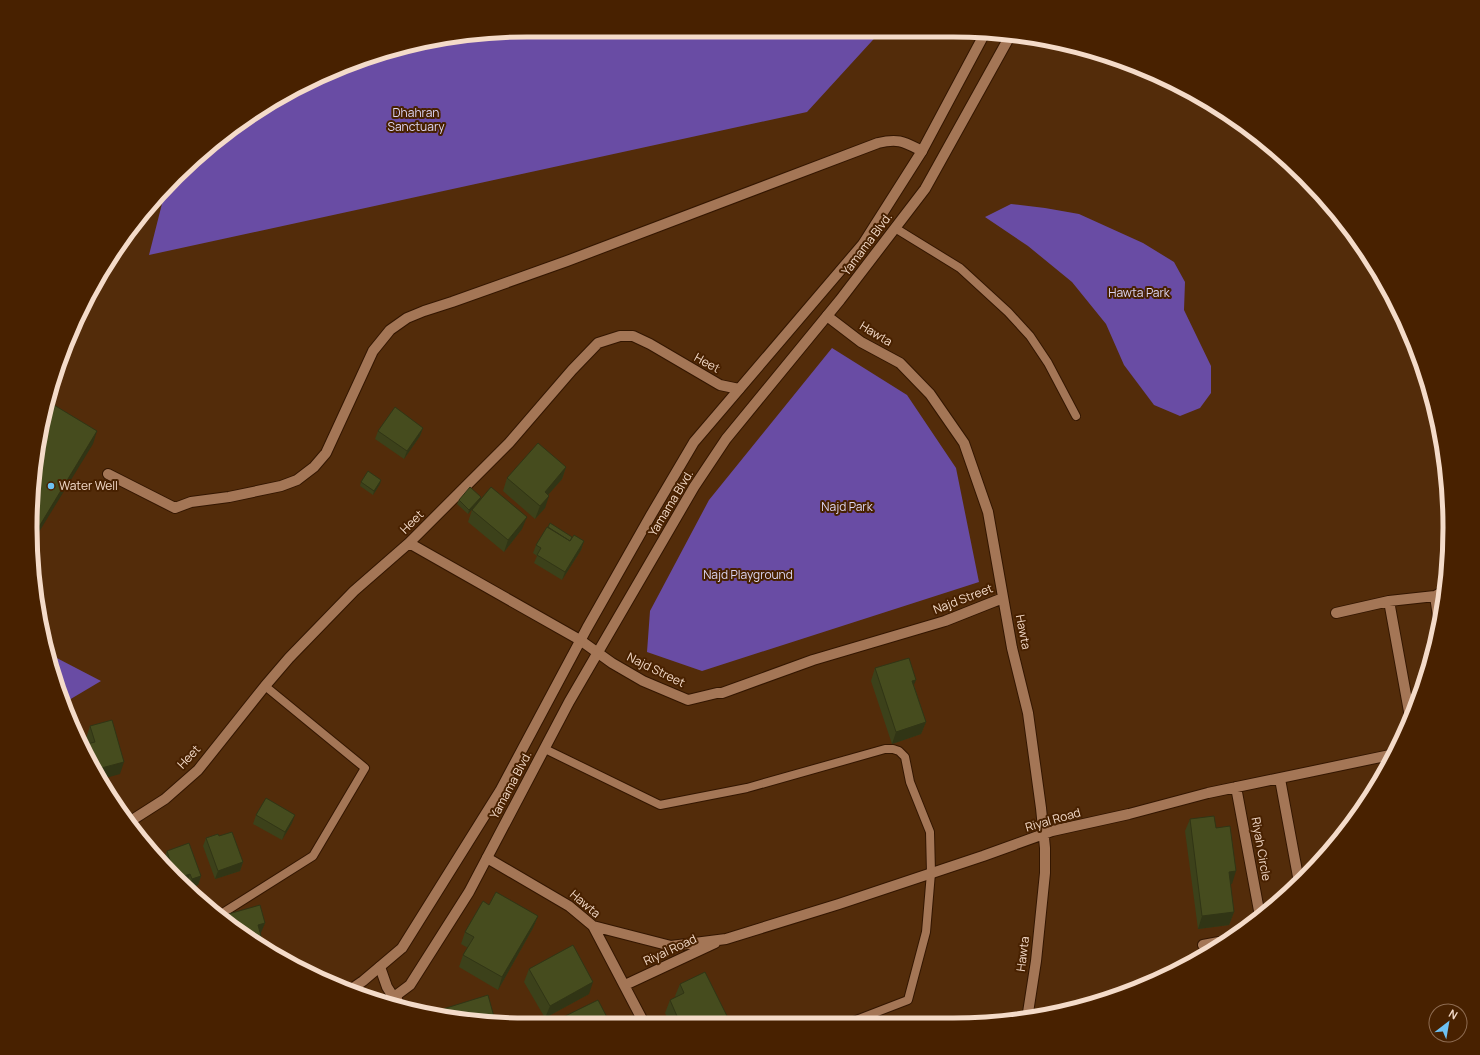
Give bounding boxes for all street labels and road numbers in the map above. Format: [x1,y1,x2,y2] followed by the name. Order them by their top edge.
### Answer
[837,209,896,279] street label: Yamama Blvd.
[857,317,896,350] street label: Hawta
[691,349,723,377] street label: Heet
[644,466,697,539] street label: Yamama Blvd.
[396,506,427,537] street label: Heet
[931,579,995,618] street label: Najd Street
[1012,613,1035,651] street label: Hawta
[624,648,688,691] street label: Najd Street
[173,741,204,772] street label: Heet
[486,748,536,822] street label: Yamama Blvd.
[1023,804,1082,836] street label: Riyal Road
[1248,816,1275,882] street label: Riyah Circle
[566,886,604,921] street label: Hawta
[640,930,699,969] street label: Riyal Road
[1012,935,1033,973] street label: Hawta

